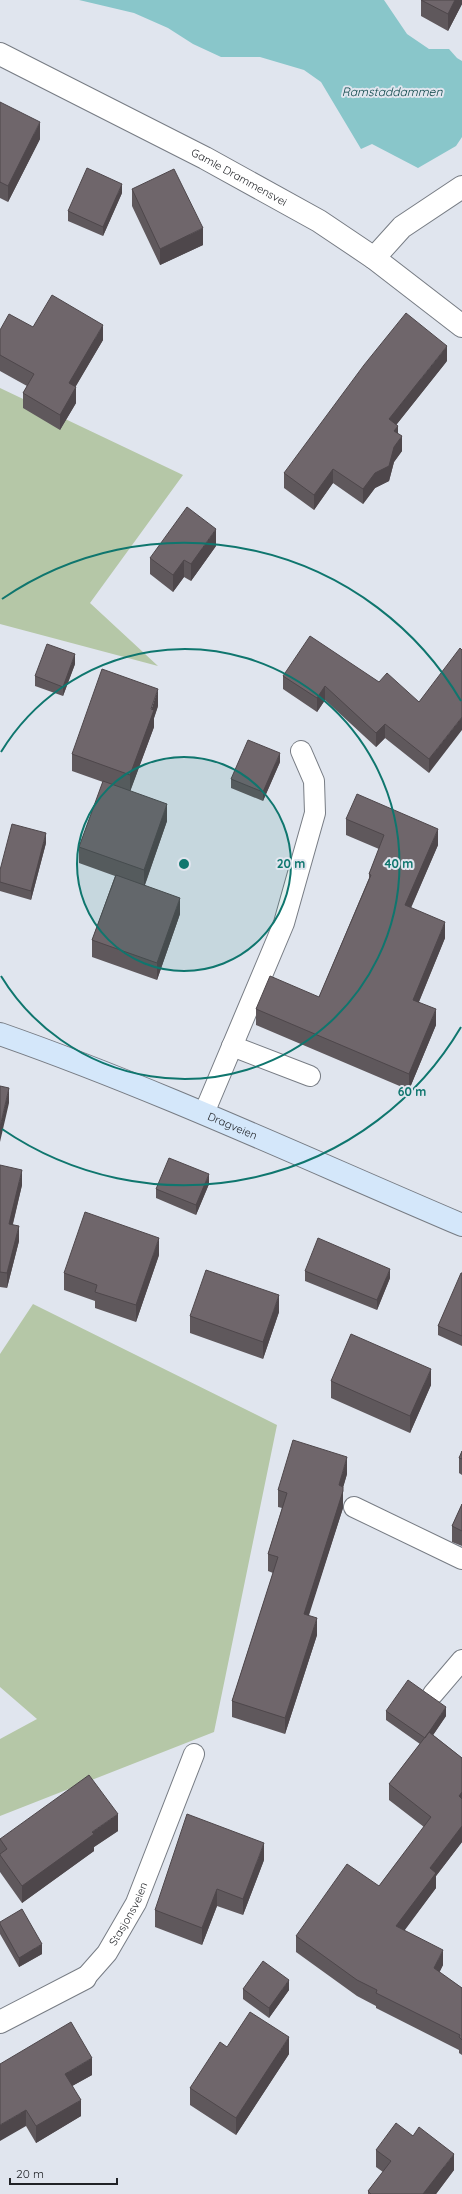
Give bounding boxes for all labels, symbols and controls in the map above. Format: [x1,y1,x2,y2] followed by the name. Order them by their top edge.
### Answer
[342,84,443,99] water label: Ramstaddammen
[189,145,289,209] street label: Gamle Drammensvei
[277,856,305,871] text: 20 m
[385,856,413,871] text: 40 m
[177,857,191,871] centre of rings
[398,1084,426,1099] text: 60 m
[206,1109,259,1143] street label: Dragveien
[106,1880,150,1948] street label: Stasjonsveien
[10,2160,117,2186] scale bar
[16,2166,44,2181] text: 20 m

